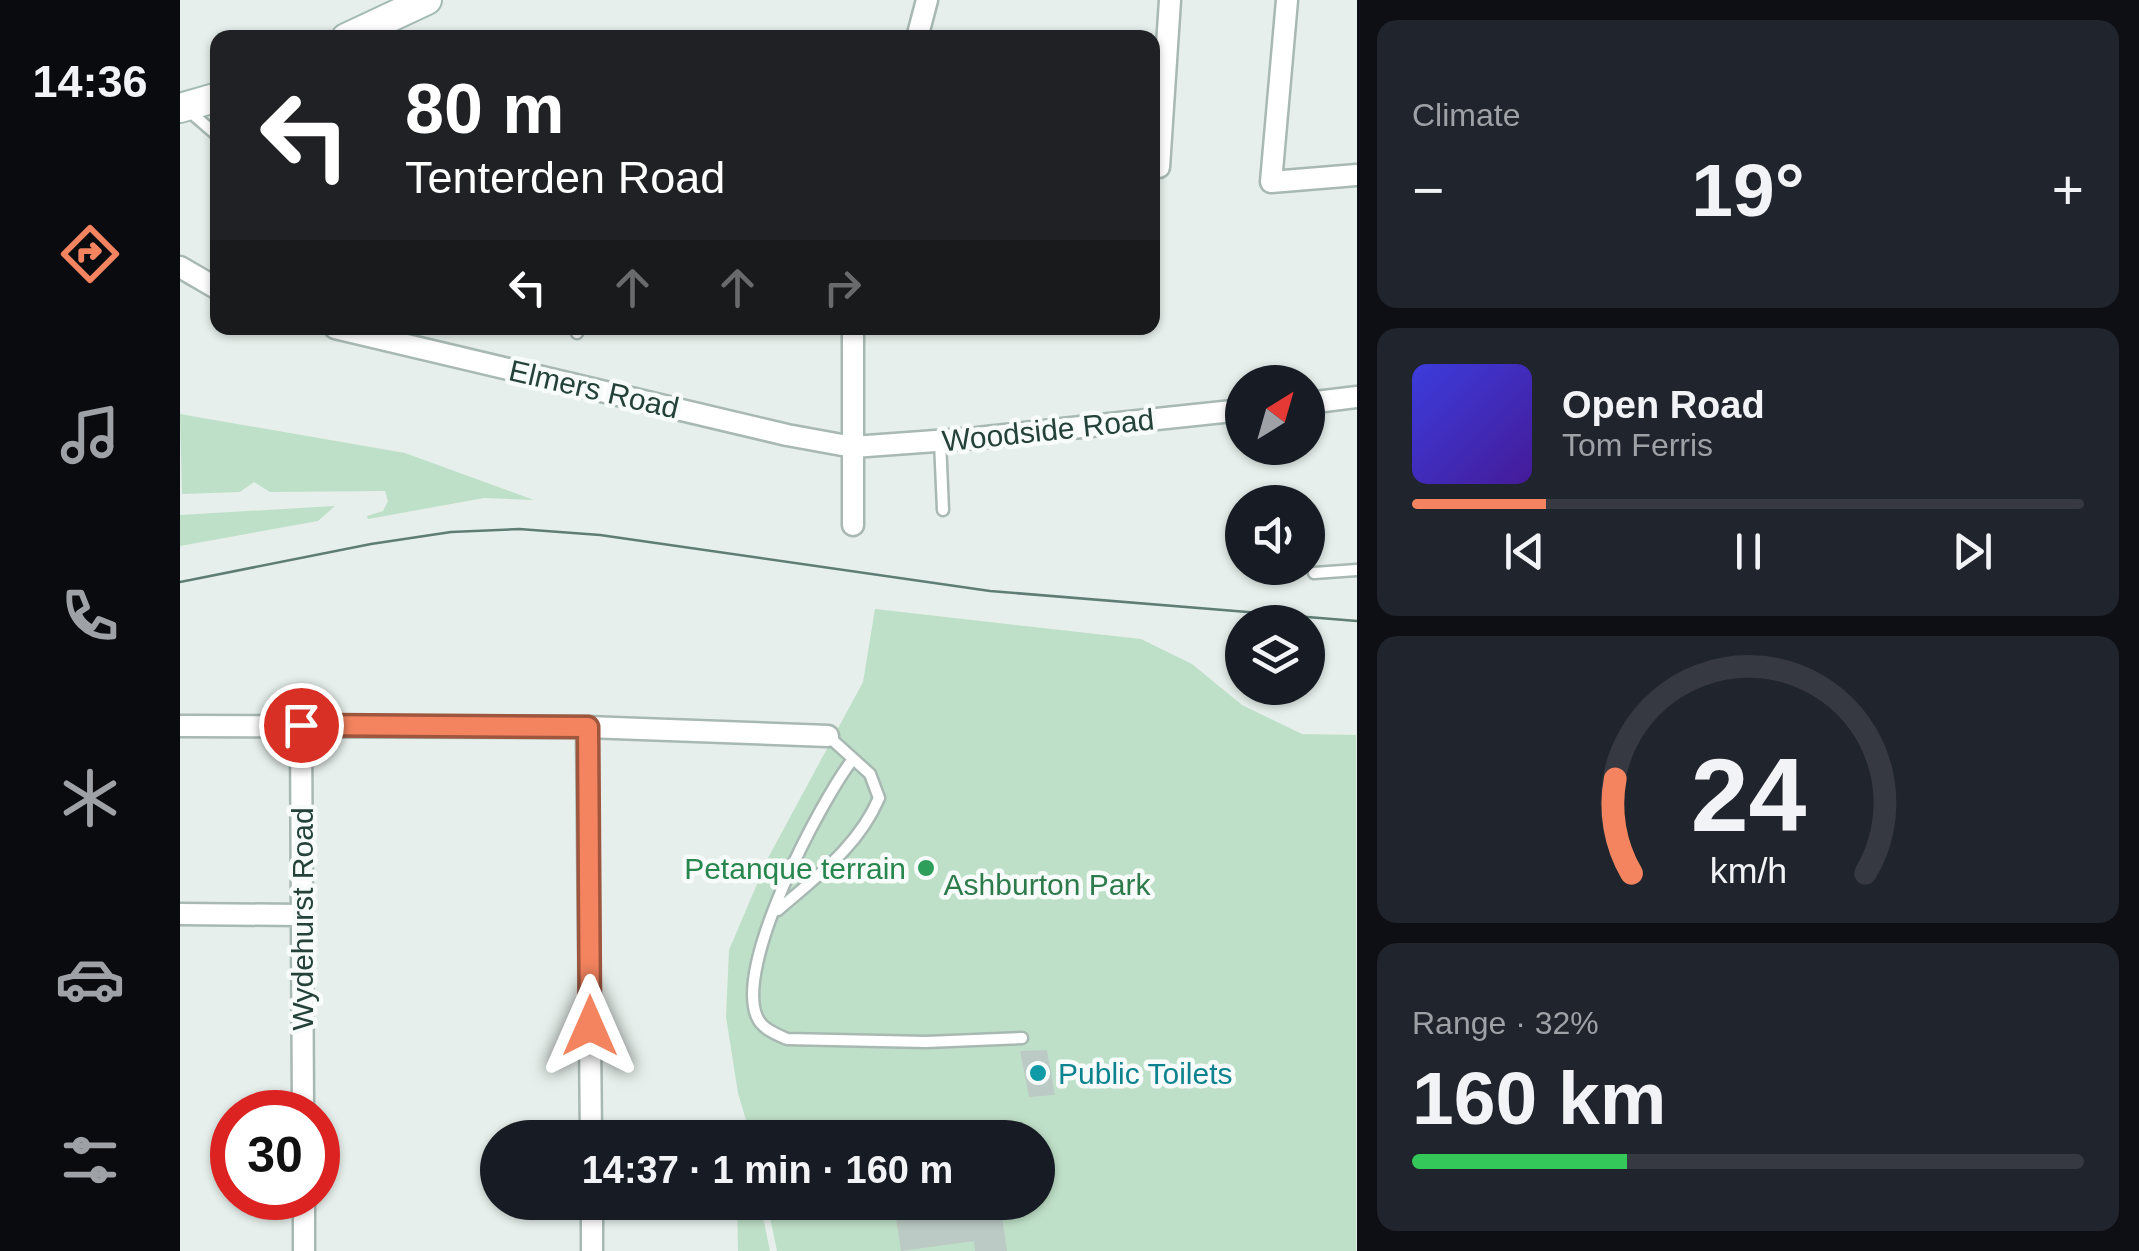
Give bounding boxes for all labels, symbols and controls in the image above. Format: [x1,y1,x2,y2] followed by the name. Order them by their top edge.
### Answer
[32,56,148,107] text: 14:36
[240,70,370,200] icon: left
[405,70,565,148] text: 80 m
[1412,97,1520,133] text: Climate
[1691,148,1805,232] text: 19°
[405,152,725,203] text: Tenterden Road
[1412,159,1444,221] text: −
[2052,159,2084,221] text: +
[55,219,125,289] icon: directions
[500,260,555,315] icon: left
[605,260,660,315] icon: ahead
[710,260,765,315] icon: ahead
[815,260,870,315] icon: right
[506,353,682,425] street label: Elmers Road
[1225,365,1325,465] north arrow
[1225,365,1325,705] map controls
[1562,384,1765,426] text: Open Road
[55,400,125,470] icon: music
[940,402,1156,458] street label: Woodside Road
[1562,427,1713,463] text: Tom Ferris
[1225,485,1325,585] button: sound
[1497,524,1552,579] icon: previous
[1721,524,1776,579] icon: pause
[1945,524,2000,579] icon: next
[55,581,125,651] icon: phone
[1225,605,1325,705] button: layers
[259,683,344,768] pin
[274,698,329,753] icon: arrive
[1690,737,1806,853] text: 24
[55,763,125,833] icon: climate
[286,807,319,1031] street label: Wydehurst Road
[1709,851,1787,891] text: km/h
[684,852,906,885] place label: Petanque terrain
[915,857,937,879] marker: Petanque terrain
[944,868,1151,901] park label: Ashburton Park
[55,944,125,1014] icon: car
[538,974,642,1078] position arrow
[1412,1005,1599,1041] text: Range · 32%
[1412,1056,1666,1140] text: 160 km
[1058,1057,1233,1090] place label: Public Toilets
[1027,1062,1049,1084] marker: Public Toilets
[210,1090,340,1220] speed limit sign: 30
[55,1125,125,1195] icon: filters
[582,1149,953,1191] text: 14:37 · 1 min · 160 m

